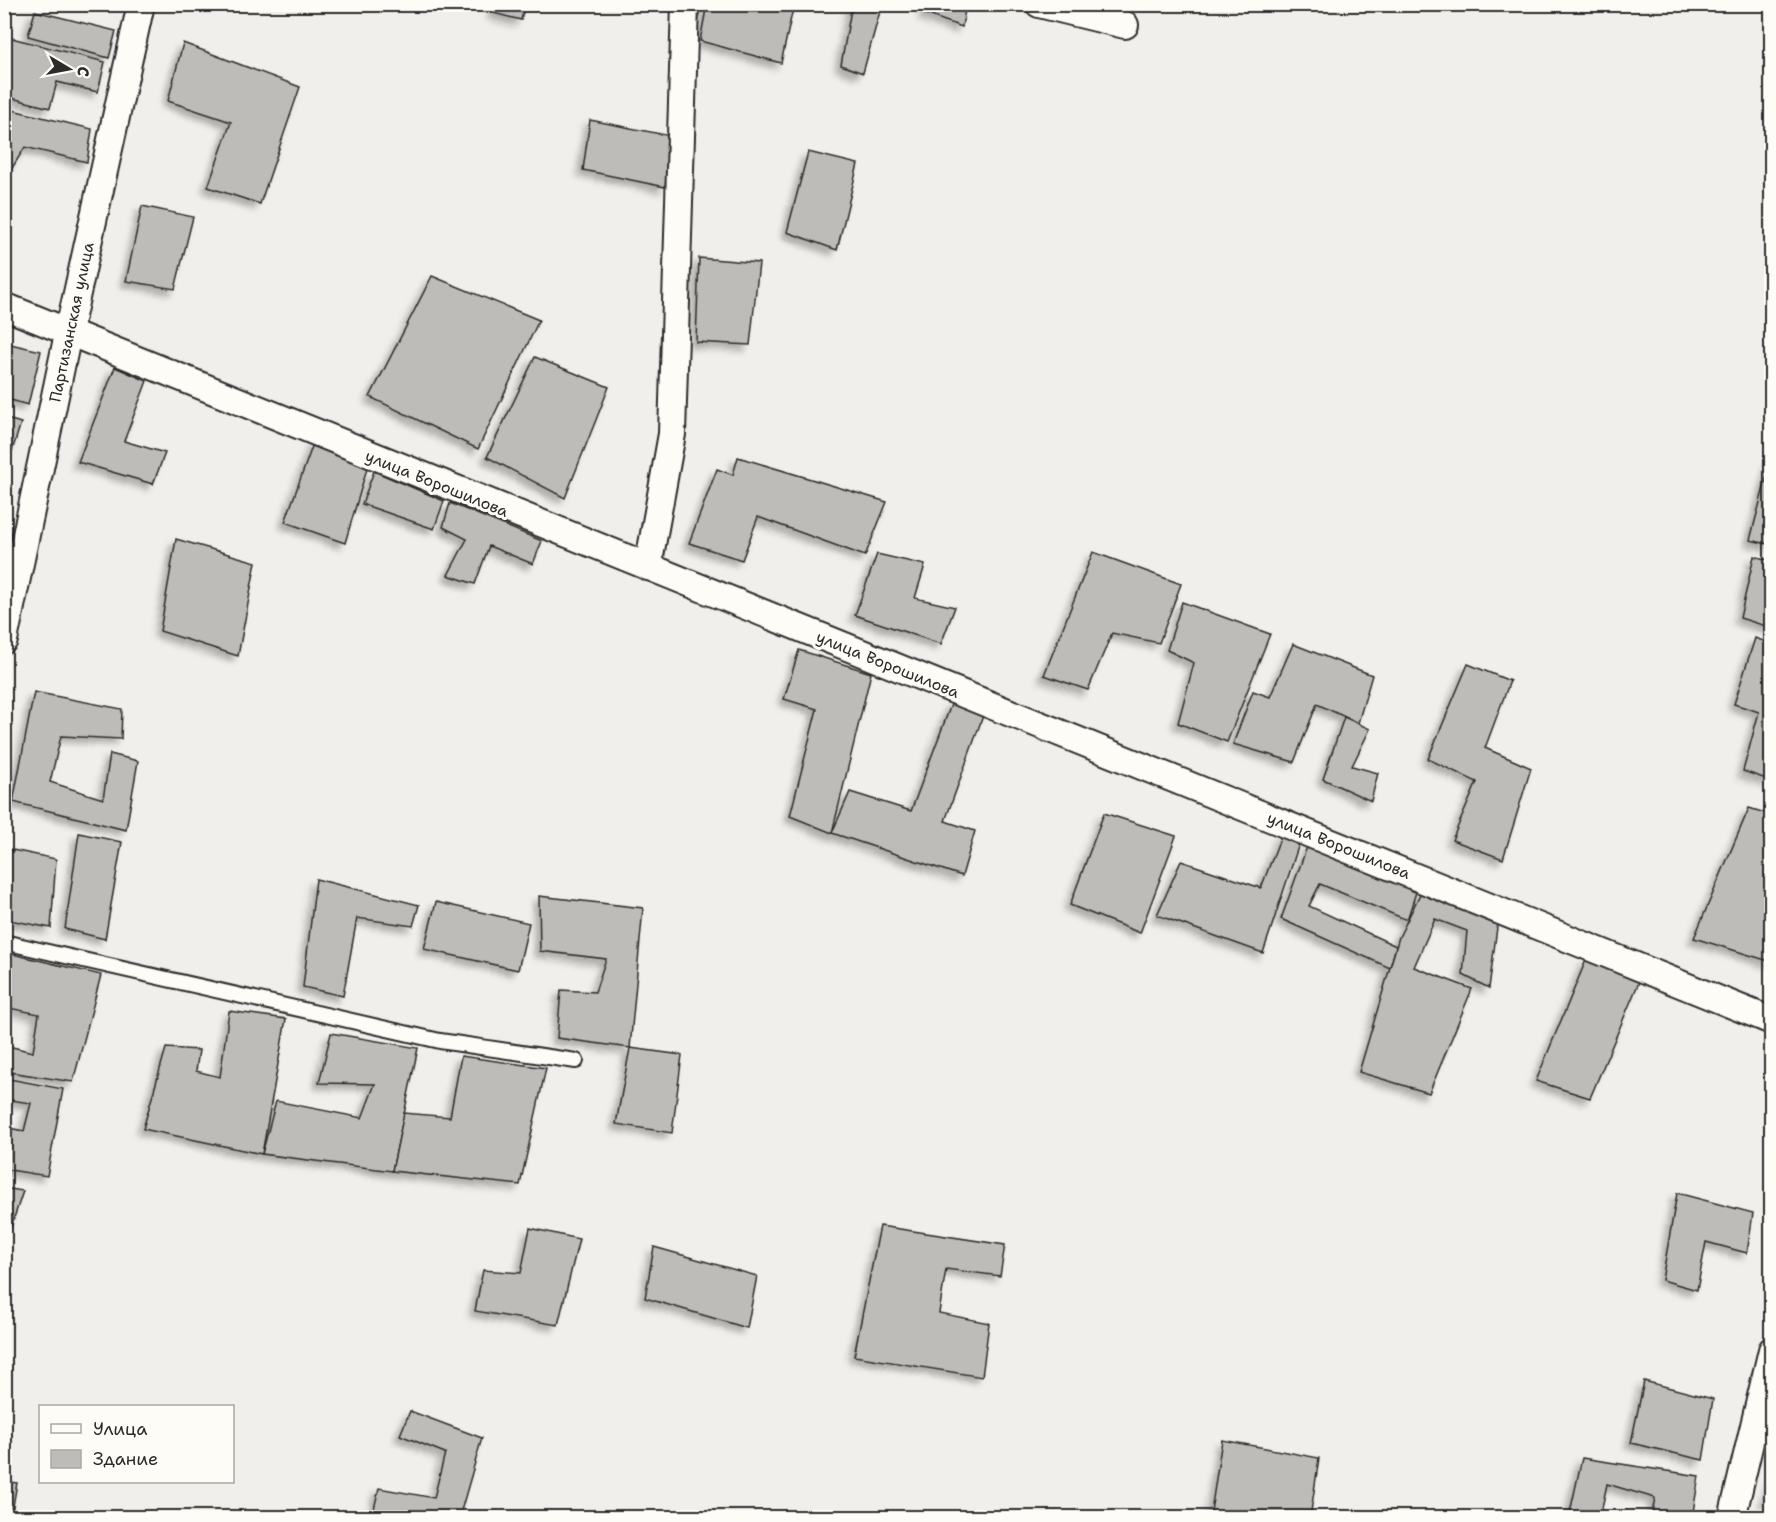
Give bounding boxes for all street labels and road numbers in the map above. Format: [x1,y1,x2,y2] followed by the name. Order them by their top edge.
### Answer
[44,240,99,404] street label: Партизанская улица
[362,445,512,522] street label: улица Ворошилова
[813,626,963,703] street label: улица Ворошилова
[1264,807,1414,884] street label: улица Ворошилова

